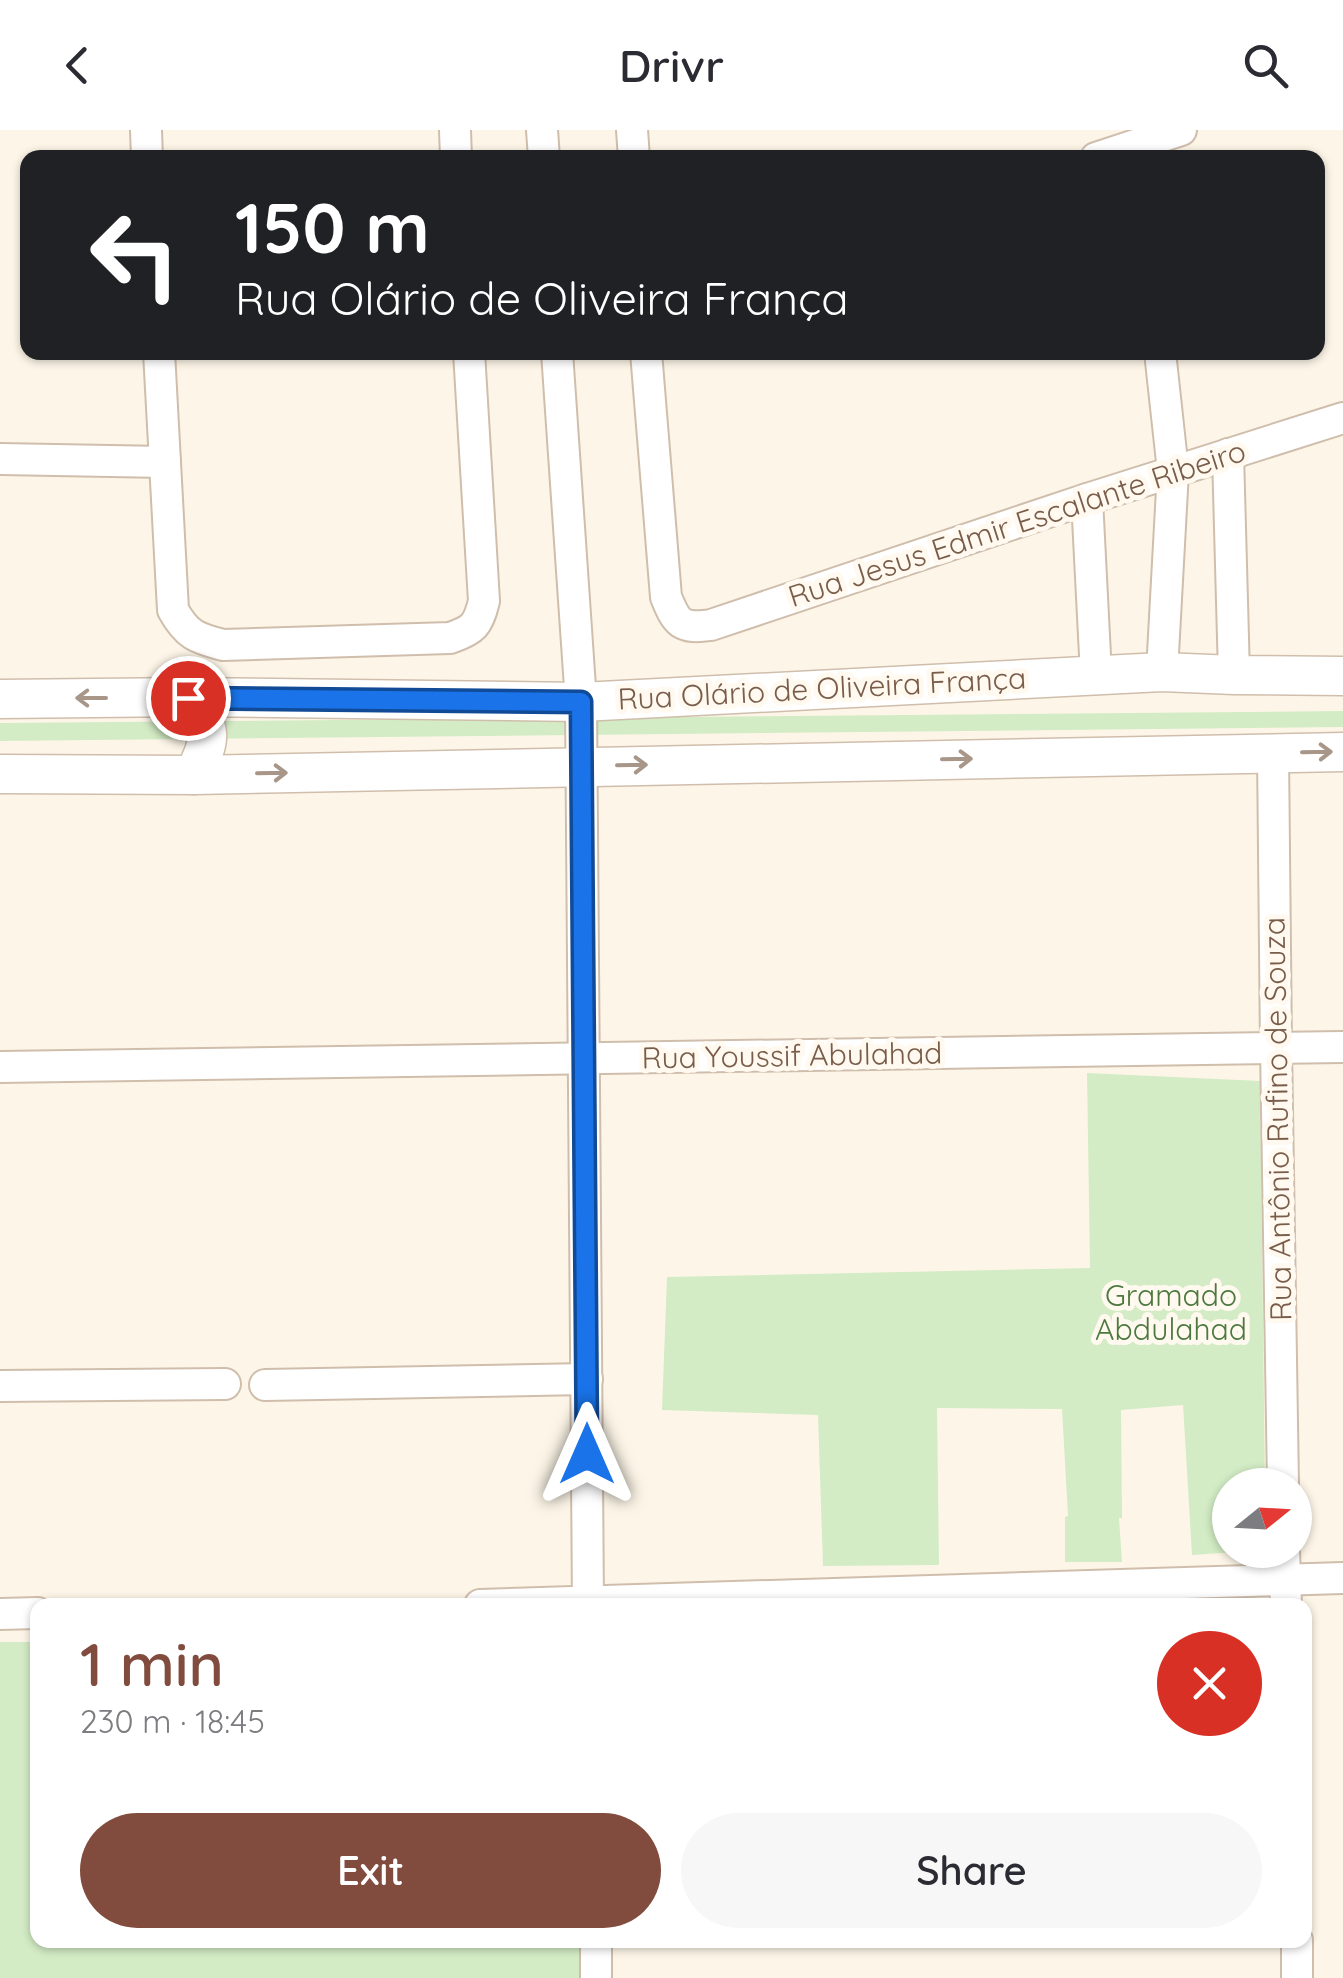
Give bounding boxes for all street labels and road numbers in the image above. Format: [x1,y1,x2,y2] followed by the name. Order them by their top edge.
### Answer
[783,431,1250,615] street label: Rua Jesus Edmir Escalante Ribeiro
[617,658,1027,718] street label: Rua Olário de Oliveira França
[1254,917,1300,1321] street label: Rua Antônio Rufino de Souza
[641,1033,943,1077] street label: Rua Youssif Abulahad

